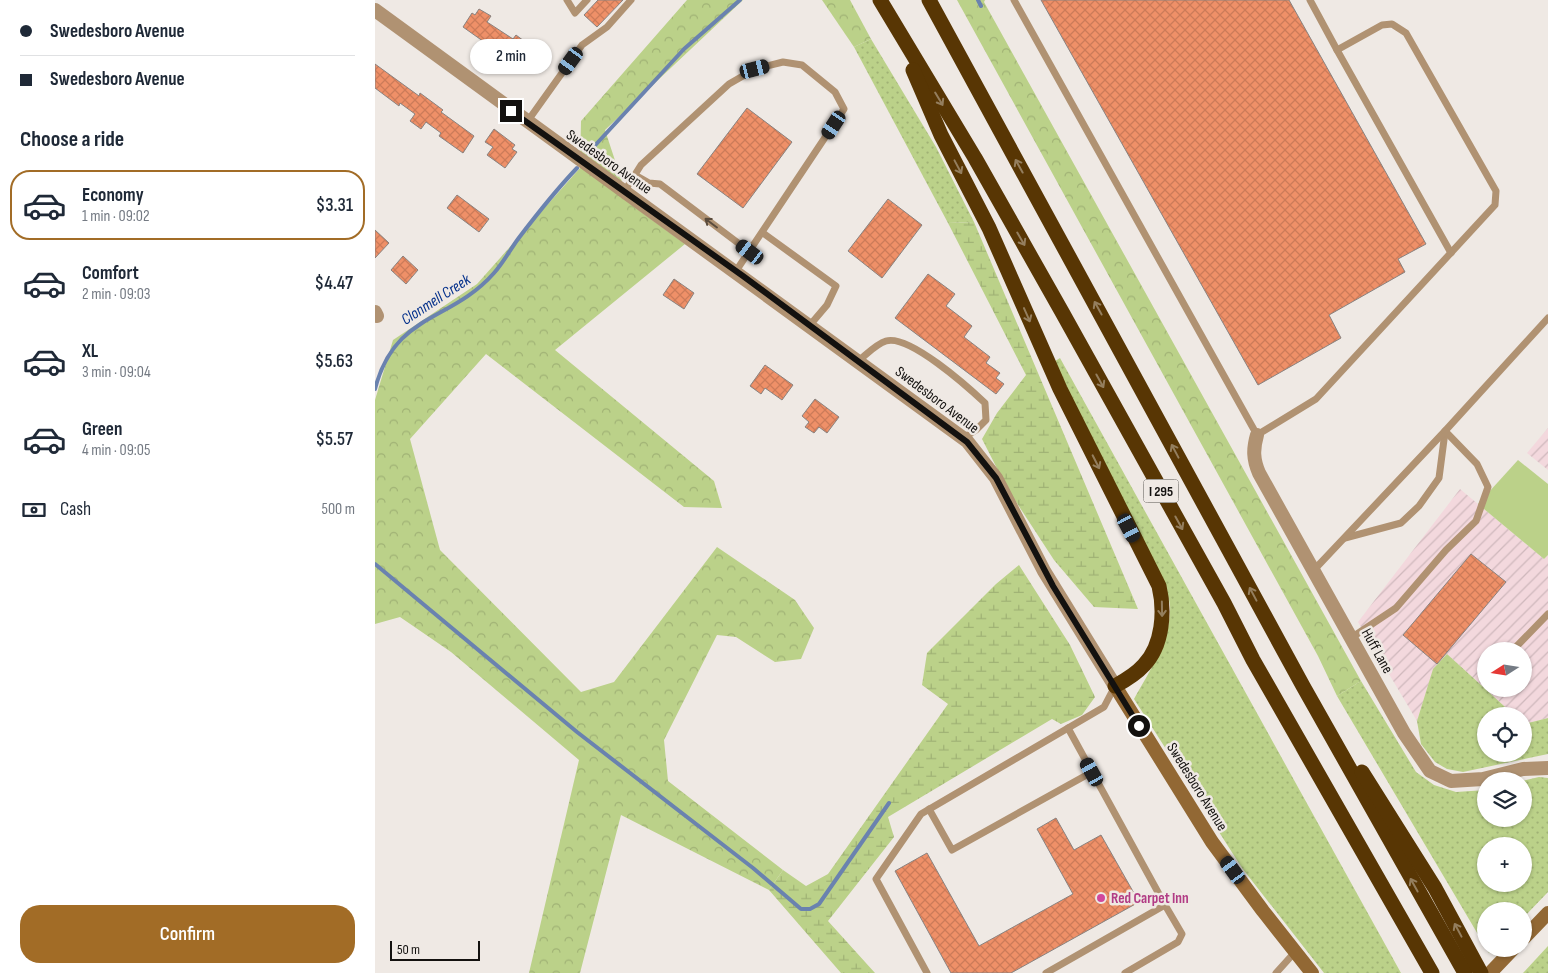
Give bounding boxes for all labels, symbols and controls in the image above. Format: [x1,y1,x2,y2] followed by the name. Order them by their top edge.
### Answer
[50,20,185,43] text: Swedesboro Avenue
[470,38,552,74] callout: 2 min
[556,44,585,78] car
[496,47,526,66] text: 2 min
[738,58,771,80] car
[50,68,185,91] text: Swedesboro Avenue
[934,91,944,105] one-way arrow
[500,100,522,122] route end
[819,108,848,142] car
[562,125,656,199] street label: Swedesboro Avenue
[20,126,124,153] text: Choose a ride
[1014,158,1024,173] one-way arrow
[954,159,964,174] one-way arrow
[22,183,67,228] icon: car
[82,184,144,207] text: Economy
[316,194,353,217] text: $3.31
[82,207,149,226] text: 1 min · 09:02
[705,217,718,228] one-way arrow
[1016,231,1026,246] one-way arrow
[733,237,766,267] car
[22,261,67,306] icon: car
[82,262,139,285] text: Comfort
[398,270,475,329] water label: Clonmell Creek
[315,272,353,295] text: $4.47
[82,285,151,304] text: 2 min · 09:03
[1092,301,1102,316] one-way arrow
[1023,307,1032,322] one-way arrow
[22,339,67,384] icon: car
[82,340,98,363] text: XL
[315,350,353,373] text: $5.63
[891,362,983,438] street label: Swedesboro Avenue
[82,363,151,382] text: 3 min · 09:04
[1095,373,1105,388] one-way arrow
[22,417,67,462] icon: car
[82,418,122,441] text: Green
[315,428,353,451] text: $5.57
[82,441,150,460] text: 4 min · 09:05
[1170,443,1180,458] one-way arrow
[1092,454,1101,469] one-way arrow
[1143,480,1179,502] road number: I 295
[20,496,48,524] icon: cash
[60,498,91,521] text: Cash
[321,500,355,519] text: 500 m
[1115,511,1142,545] car
[1174,515,1184,530] one-way arrow
[1247,587,1257,601] one-way arrow
[1157,600,1167,616] one-way arrow
[1357,625,1397,677] street label: Huff Lane
[1477,642,1533,698] north arrow
[1477,642,1532,957] map controls
[1477,707,1532,762] button: locate
[1128,715,1150,737] route start
[1162,739,1232,835] street label: Swedesboro Avenue
[1078,755,1105,789] car
[1477,772,1532,827] button: layers
[1477,837,1532,892] button: +
[1218,853,1247,887] car
[1409,878,1419,893] one-way arrow
[1111,889,1189,908] place label: Red Carpet Inn
[1095,892,1107,904] marker: Red Carpet Inn
[1477,902,1532,957] button: −
[20,905,355,963] button: Confirm
[1452,923,1462,938] one-way arrow
[390,938,480,961] scale bar
[397,941,420,958] text: 50 m

